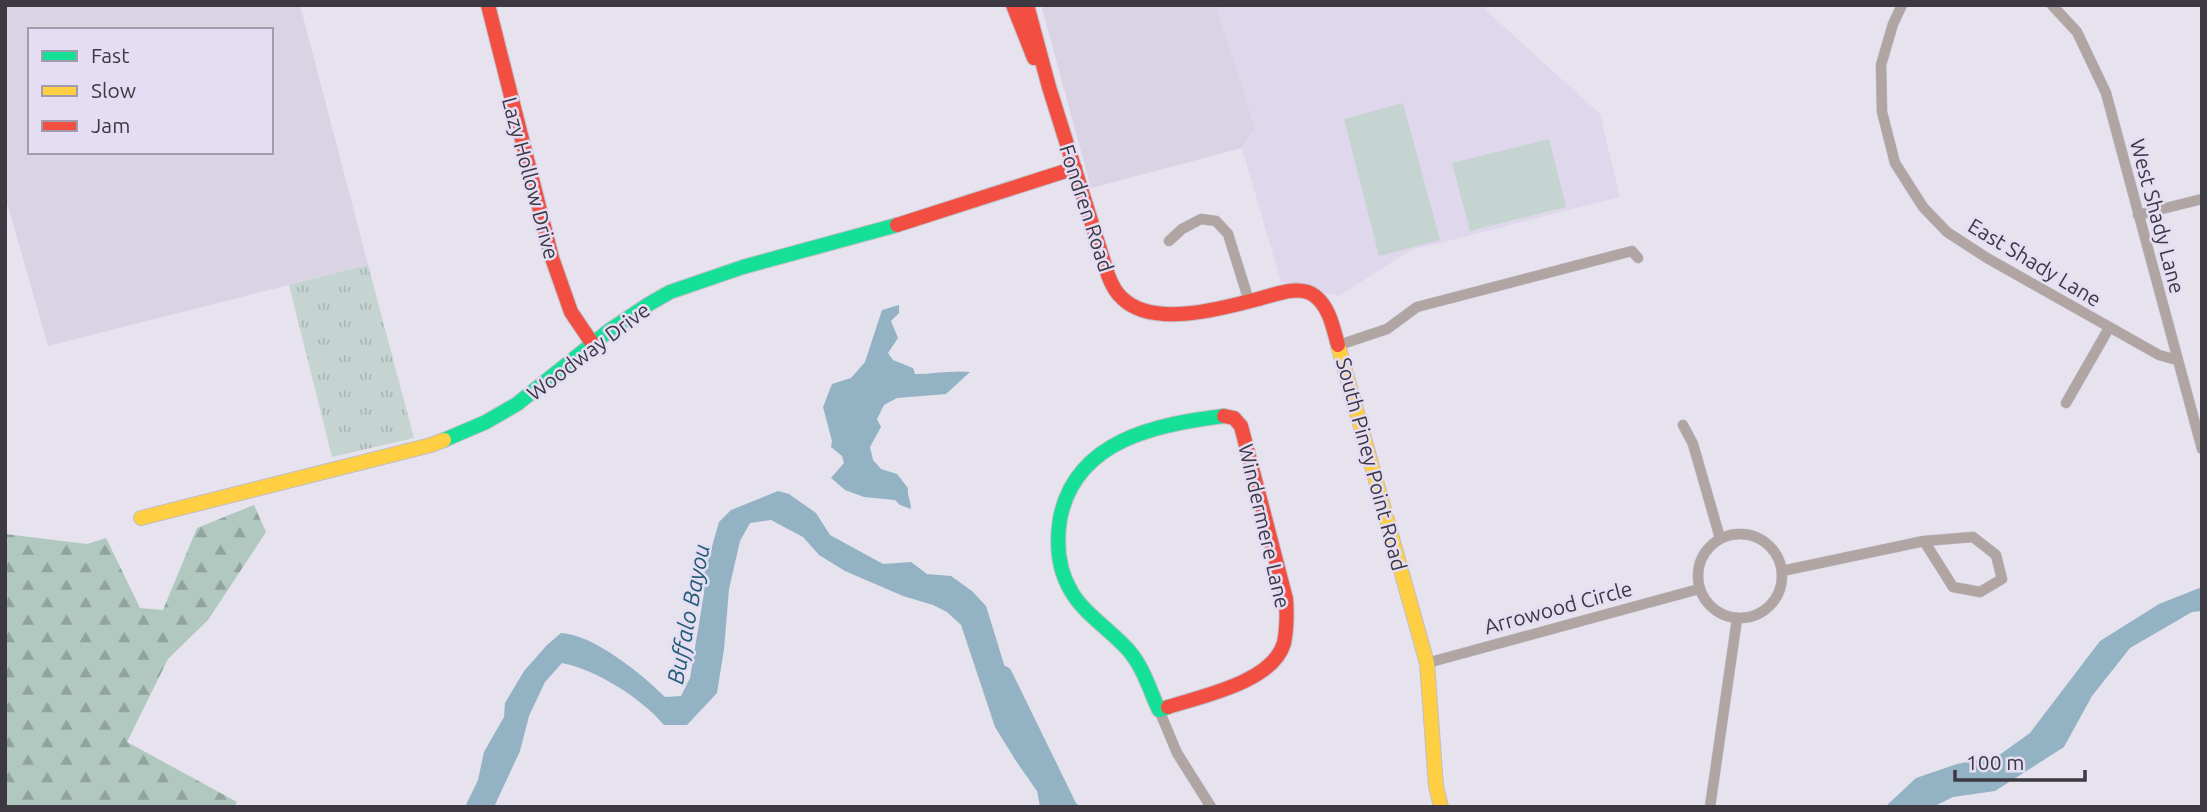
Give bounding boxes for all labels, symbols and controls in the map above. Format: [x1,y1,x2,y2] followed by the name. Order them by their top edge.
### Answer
[28,28,273,154] legend
[91,43,129,67] text: Fast
[91,78,136,102] text: Slow
[498,94,564,262] street label: Lazy Hollow Drive
[91,113,130,137] text: Jam
[2126,136,2190,296] street label: West Shady Lane
[1055,141,1119,275] street label: Fondren Road
[1964,213,2106,311] street label: East Shady Lane
[522,297,654,405] street label: Woodway Drive
[1332,355,1412,573] street label: South Piney Point Road
[1234,441,1296,611] street label: Windermere Lane
[662,542,715,686] water label: Buffalo Bayou
[1481,576,1635,638] street label: Arrowood Circle
[1955,738,2084,782] scale bar
[1966,750,2024,774] text: 100 m

